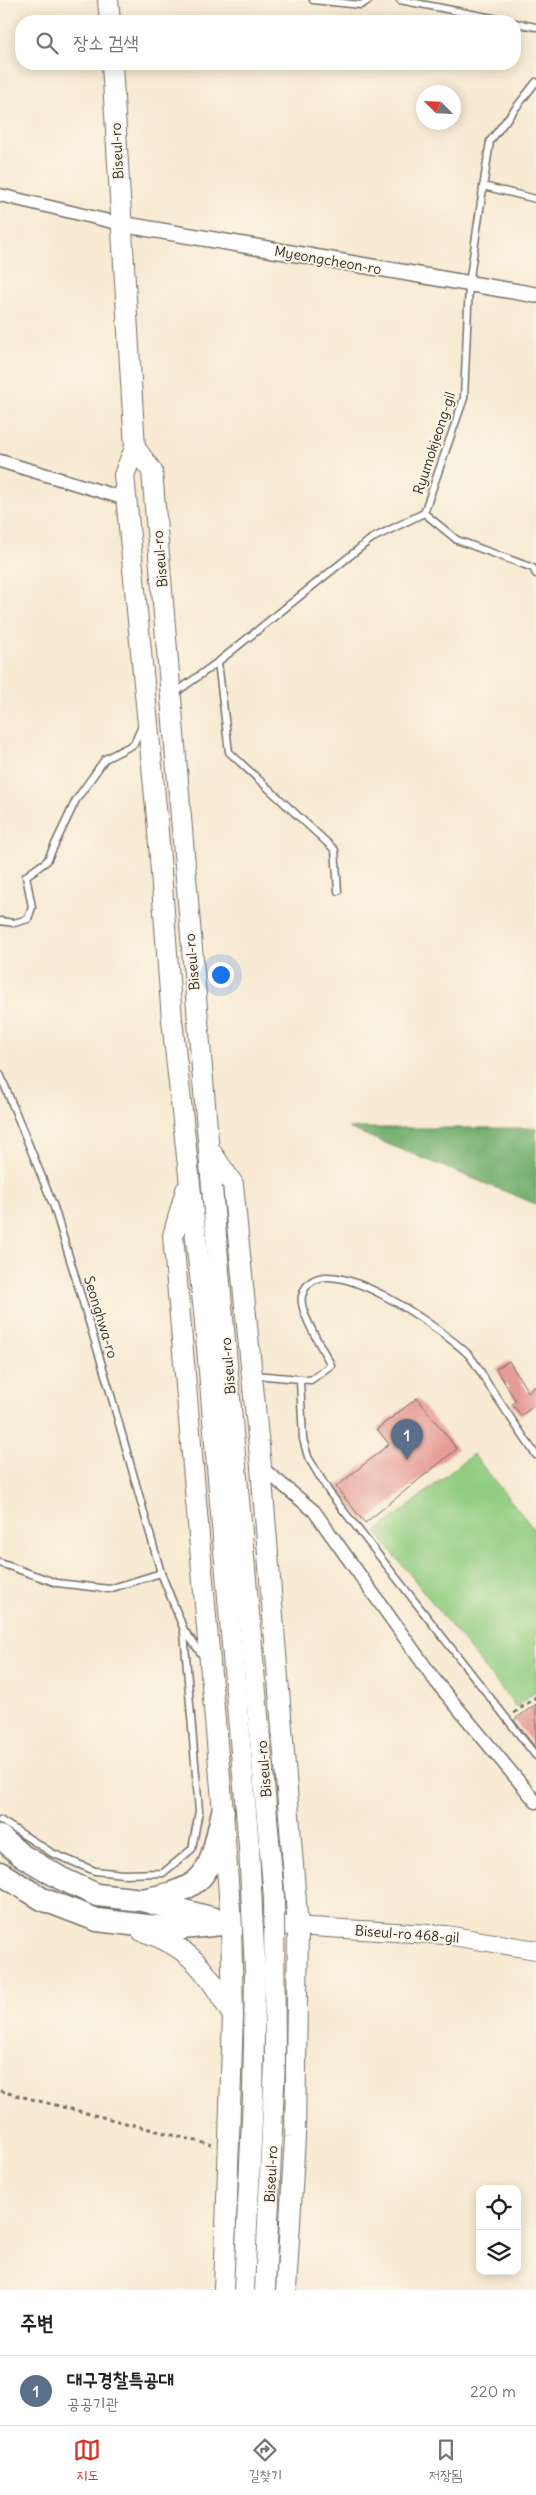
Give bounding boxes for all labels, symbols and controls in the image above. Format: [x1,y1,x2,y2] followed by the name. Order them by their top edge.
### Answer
[15,15,521,70] search box
[33,29,61,57] icon: search
[73,30,139,54] text: 장소 검색
[416,85,461,130] north arrow
[107,122,127,180] street label: Biseul-ro
[273,242,383,278] street label: Myeongcheon-ro
[409,390,459,496] street label: Ryumokjeong-gil
[149,530,171,588] street label: Biseul-ro
[181,933,203,991] street label: Biseul-ro
[208,962,234,988] your location
[80,1274,122,1360] street label: Seonghwa-ro
[217,1337,239,1395] street label: Biseul-ro
[391,1419,423,1460] pin: 1
[253,1740,275,1798] street label: Biseul-ro
[354,1921,460,1947] street label: Biseul-ro 468-gil
[261,2145,281,2203] street label: Biseul-ro
[476,2185,521,2275] map controls
[476,2185,521,2230] button: locate
[476,2230,521,2275] button: layers
[20,2309,54,2336] text: 주변
[67,2367,174,2391] text: 대구경찰특공대
[33,2381,39,2401] text: 1
[470,2381,516,2401] text: 220 m
[67,2393,119,2413] text: 공공기관
[73,2436,101,2485] tab: 지도
[248,2436,282,2485] tab: 길찾기
[429,2436,463,2485] tab: 저장됨

